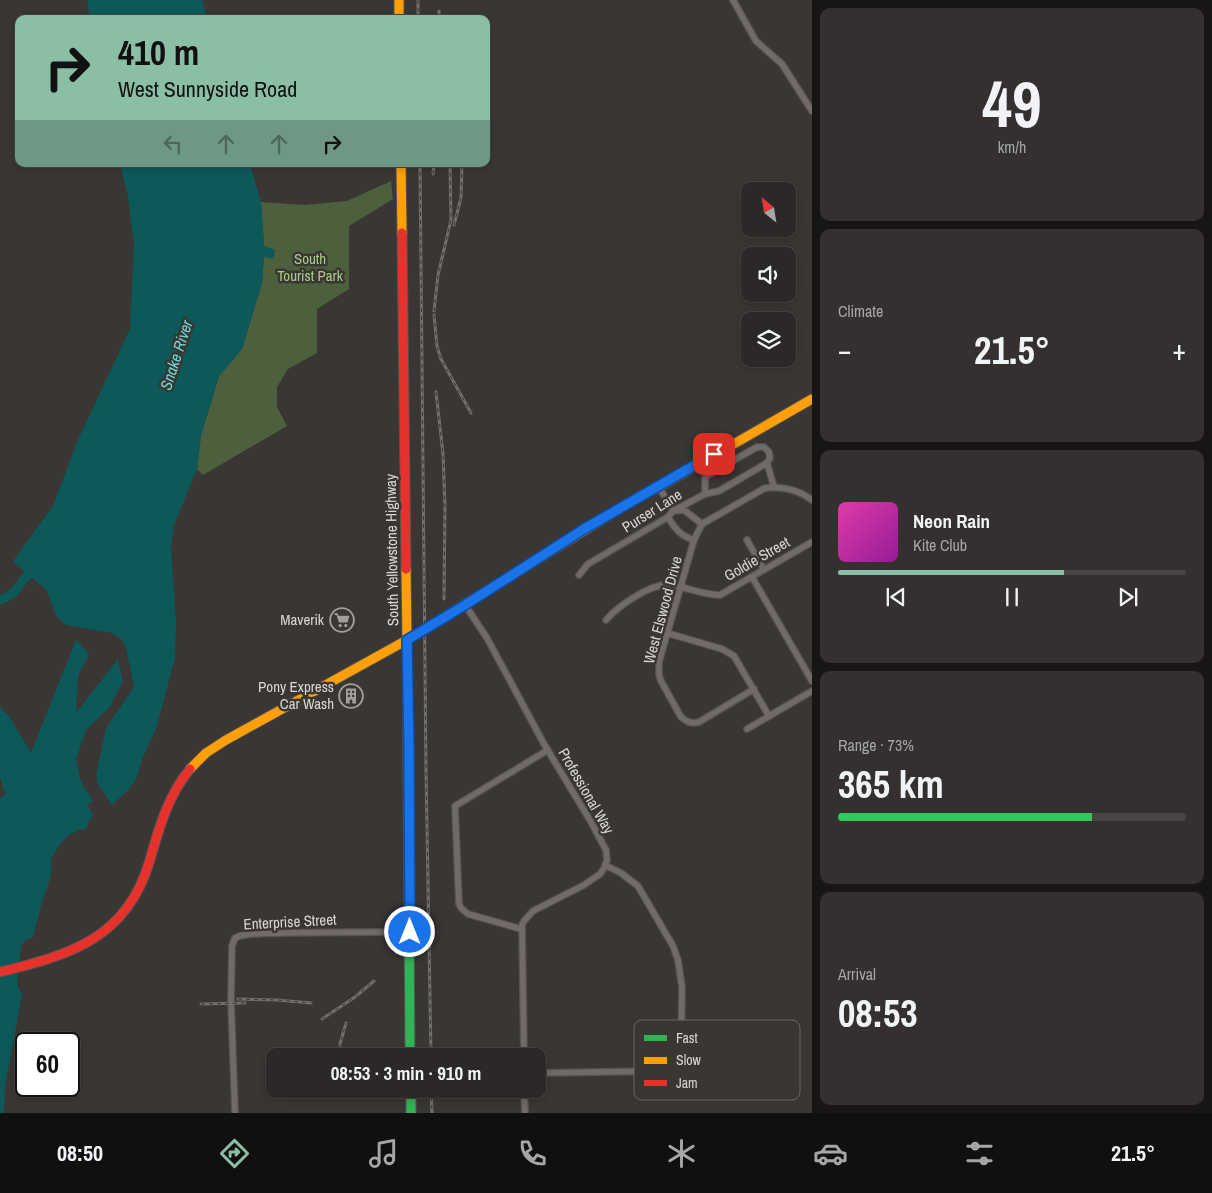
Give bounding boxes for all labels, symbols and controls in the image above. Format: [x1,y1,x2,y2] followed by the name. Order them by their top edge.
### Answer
[118,29,199,76] text: 410 m
[35,35,100,100] icon: right
[982,60,1042,147] text: 49
[118,74,297,104] text: West Sunnyside Road
[159,130,187,158] icon: left
[212,130,240,158] icon: ahead
[265,130,293,158] icon: ahead
[318,130,346,158] icon: right
[998,136,1026,158] text: km/h
[741,182,796,238] north arrow
[741,182,796,367] map controls
[741,247,796,302] button: sound
[277,248,344,286] park label: South Tourist Park
[838,300,883,322] text: Climate
[741,312,796,367] button: layers
[154,317,198,393] water label: Snake River
[974,325,1050,376] text: 21.5°
[838,331,851,369] text: −
[1173,331,1186,369] text: +
[693,433,735,475] pin
[700,440,728,468] icon: arrive
[380,473,403,626] street label: South Yellowstone Highway
[618,484,686,537] street label: Purser Lane
[913,508,990,534] text: Neon Rain
[720,531,794,586] street label: Goldie Street
[913,534,967,556] text: Kite Club
[638,554,687,666] street label: West Elswood Drive
[882,583,910,611] icon: previous
[998,583,1026,611] icon: pause
[1114,583,1142,611] icon: next
[329,607,355,633] supermarket icon: Maverik
[280,609,325,630] place label: Maverik
[258,676,334,714] place label: Pony Express Car Wash
[338,683,364,709] building icon: Pony Express Car Wash
[838,734,914,756] text: Range · 73%
[553,744,620,838] street label: Professional Way
[838,759,944,810] text: 365 km
[383,905,435,957] position arrow
[243,909,338,934] street label: Enterprise Street
[838,963,876,985] text: Arrival
[838,988,918,1039] text: 08:53
[634,1020,800,1100] legend
[676,1029,698,1047] text: Fast
[15,1032,80,1097] speed limit sign: 60
[676,1051,702,1069] text: Slow
[331,1060,481,1086] text: 08:53 · 3 min · 910 m
[676,1074,698,1092] text: Jam
[217,1136,252,1171] icon: directions
[366,1136,401,1171] icon: music
[515,1136,550,1171] icon: phone
[664,1136,699,1171] icon: climate
[813,1136,848,1171] icon: car
[962,1136,997,1171] icon: filters
[57,1138,103,1168] text: 08:50
[1111,1138,1155,1168] text: 21.5°

